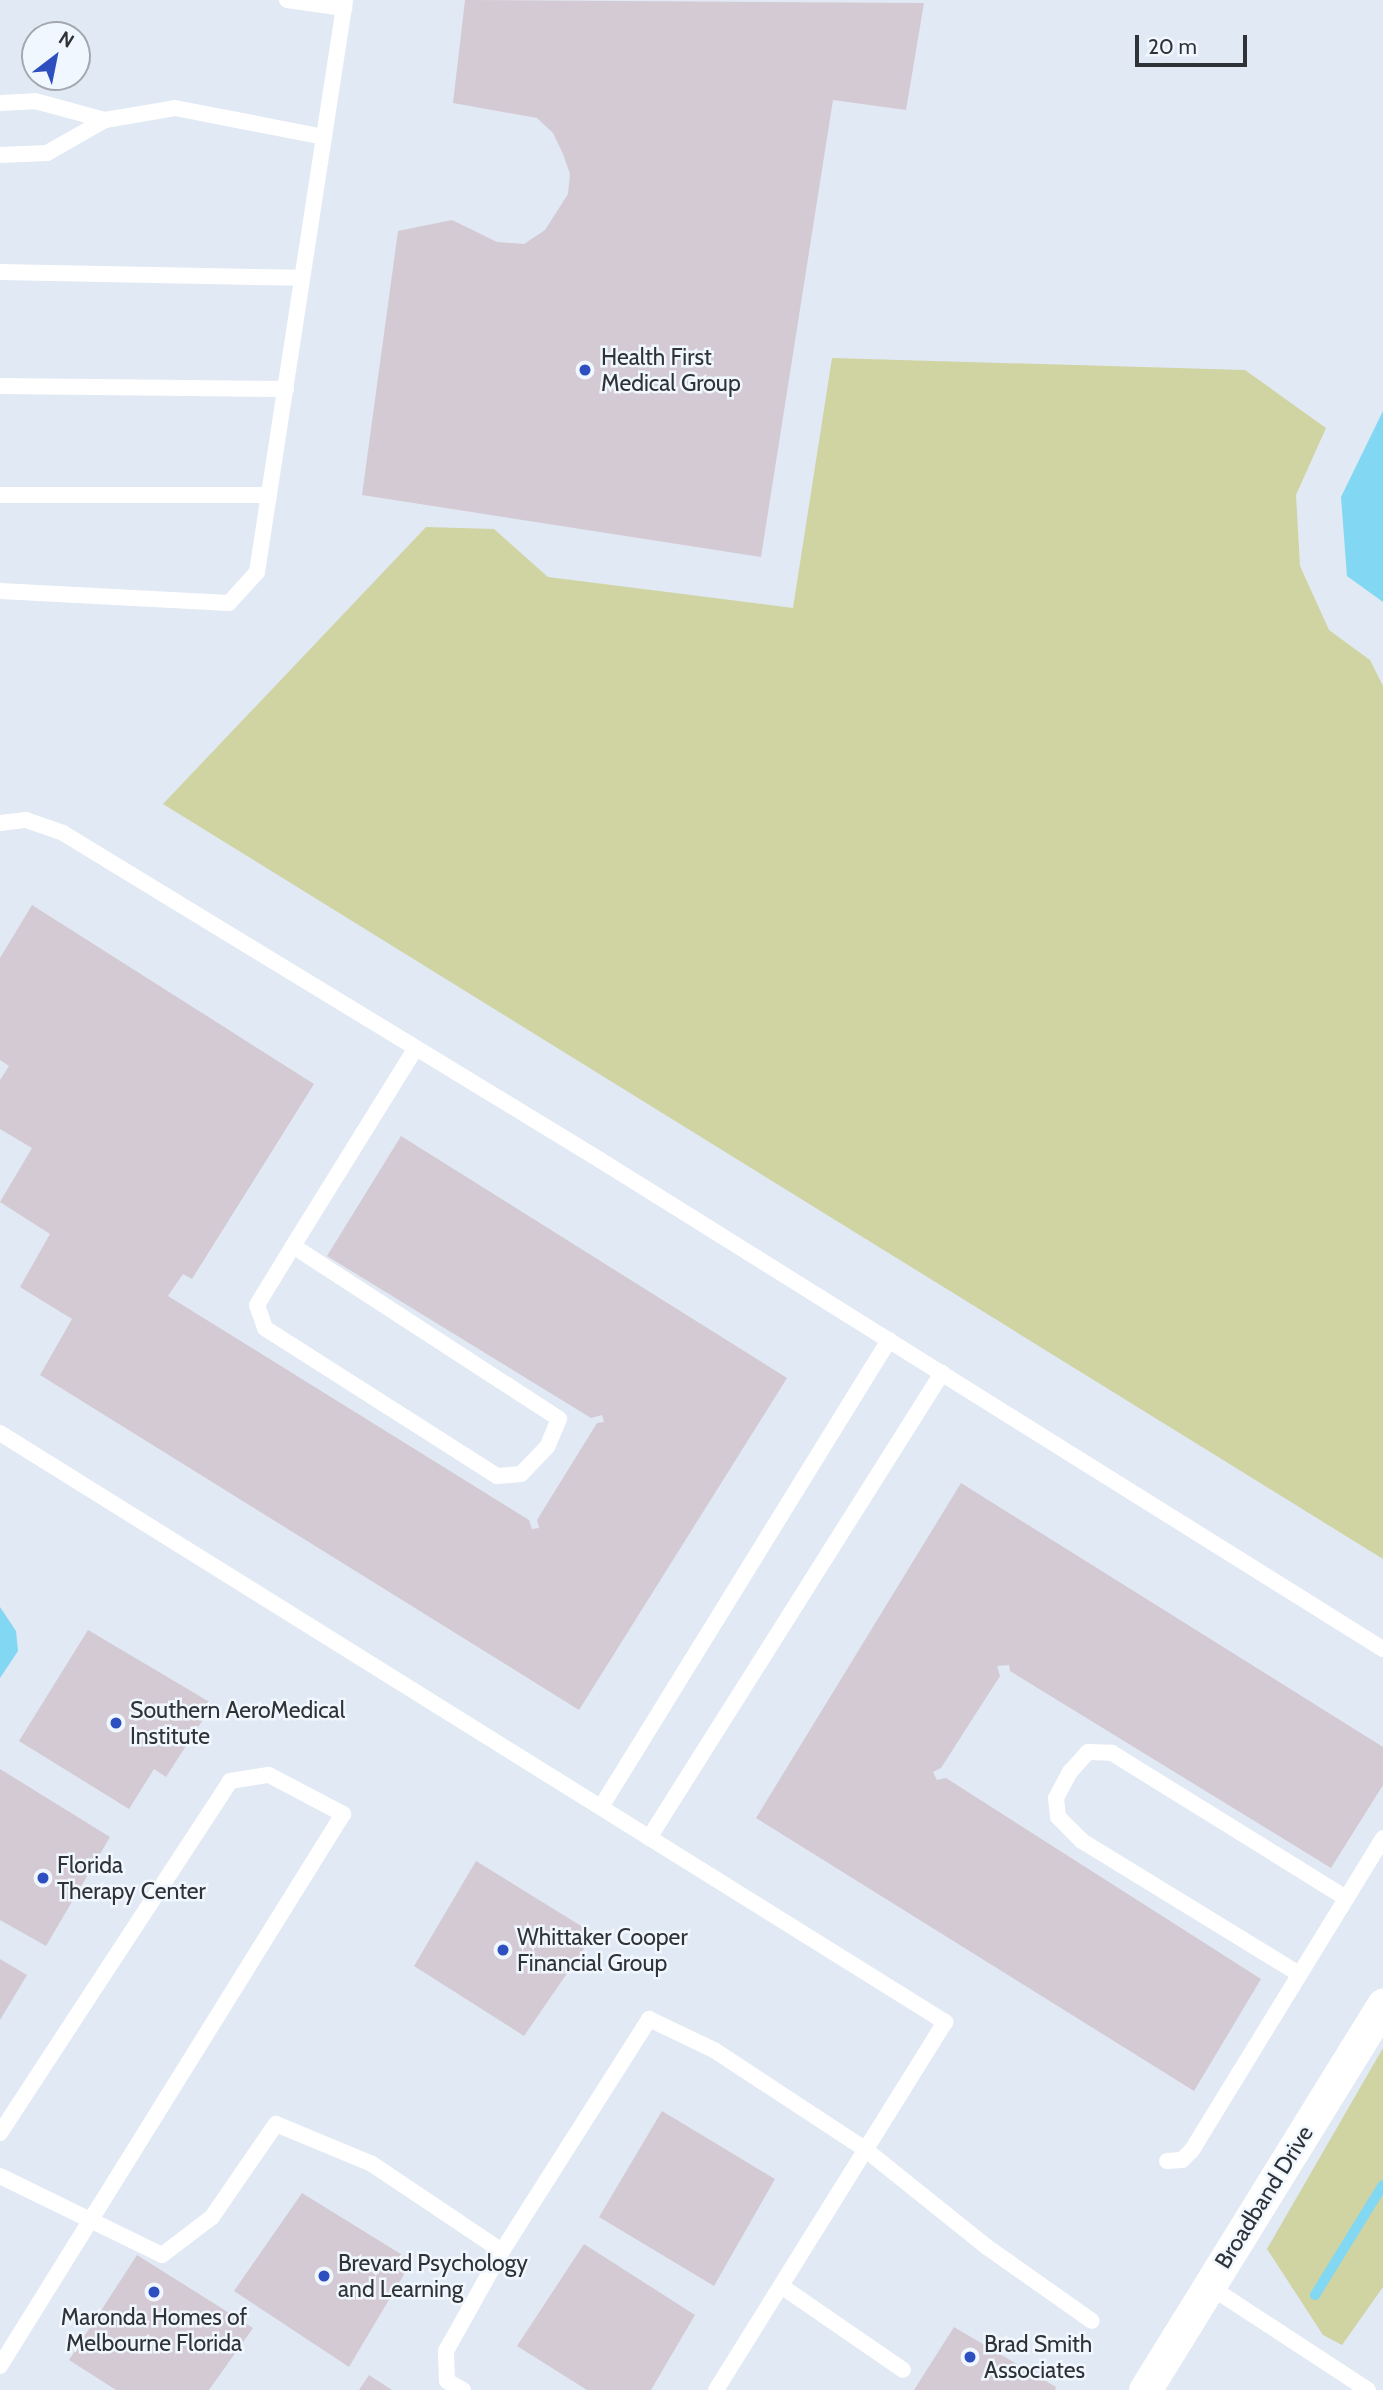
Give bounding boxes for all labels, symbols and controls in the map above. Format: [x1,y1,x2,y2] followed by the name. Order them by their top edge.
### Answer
[21,21,91,91] north arrow
[1138,21,1250,65] scale bar
[55,26,78,53] text: N
[1148,34,1197,59] text: 20 m
[601,343,741,397] place label: Health First Medical Group
[575,360,595,380] marker: Health First Medical Group
[130,1696,345,1750] place label: Southern AeroMedical Institute
[108,1715,124,1731] marker: Southern AeroMedical Institute
[57,1851,206,1905] place label: Florida Therapy Center
[35,1870,51,1886] marker: Florida Therapy Center
[517,1923,688,1977] place label: Whittaker Cooper Financial Group
[495,1942,511,1958] marker: Whittaker Cooper Financial Group
[1209,2120,1319,2274] street label: Broadband Drive
[338,2249,528,2303] place label: Brevard Psychology and Learning
[316,2268,332,2284] marker: Brevard Psychology and Learning
[146,2284,162,2300] marker: Maronda Homes of Melbourne Florida
[61,2303,247,2357] place label: Maronda Homes of Melbourne Florida
[984,2330,1092,2384] place label: Brad Smith Associates
[962,2349,978,2365] marker: Brad Smith Associates

